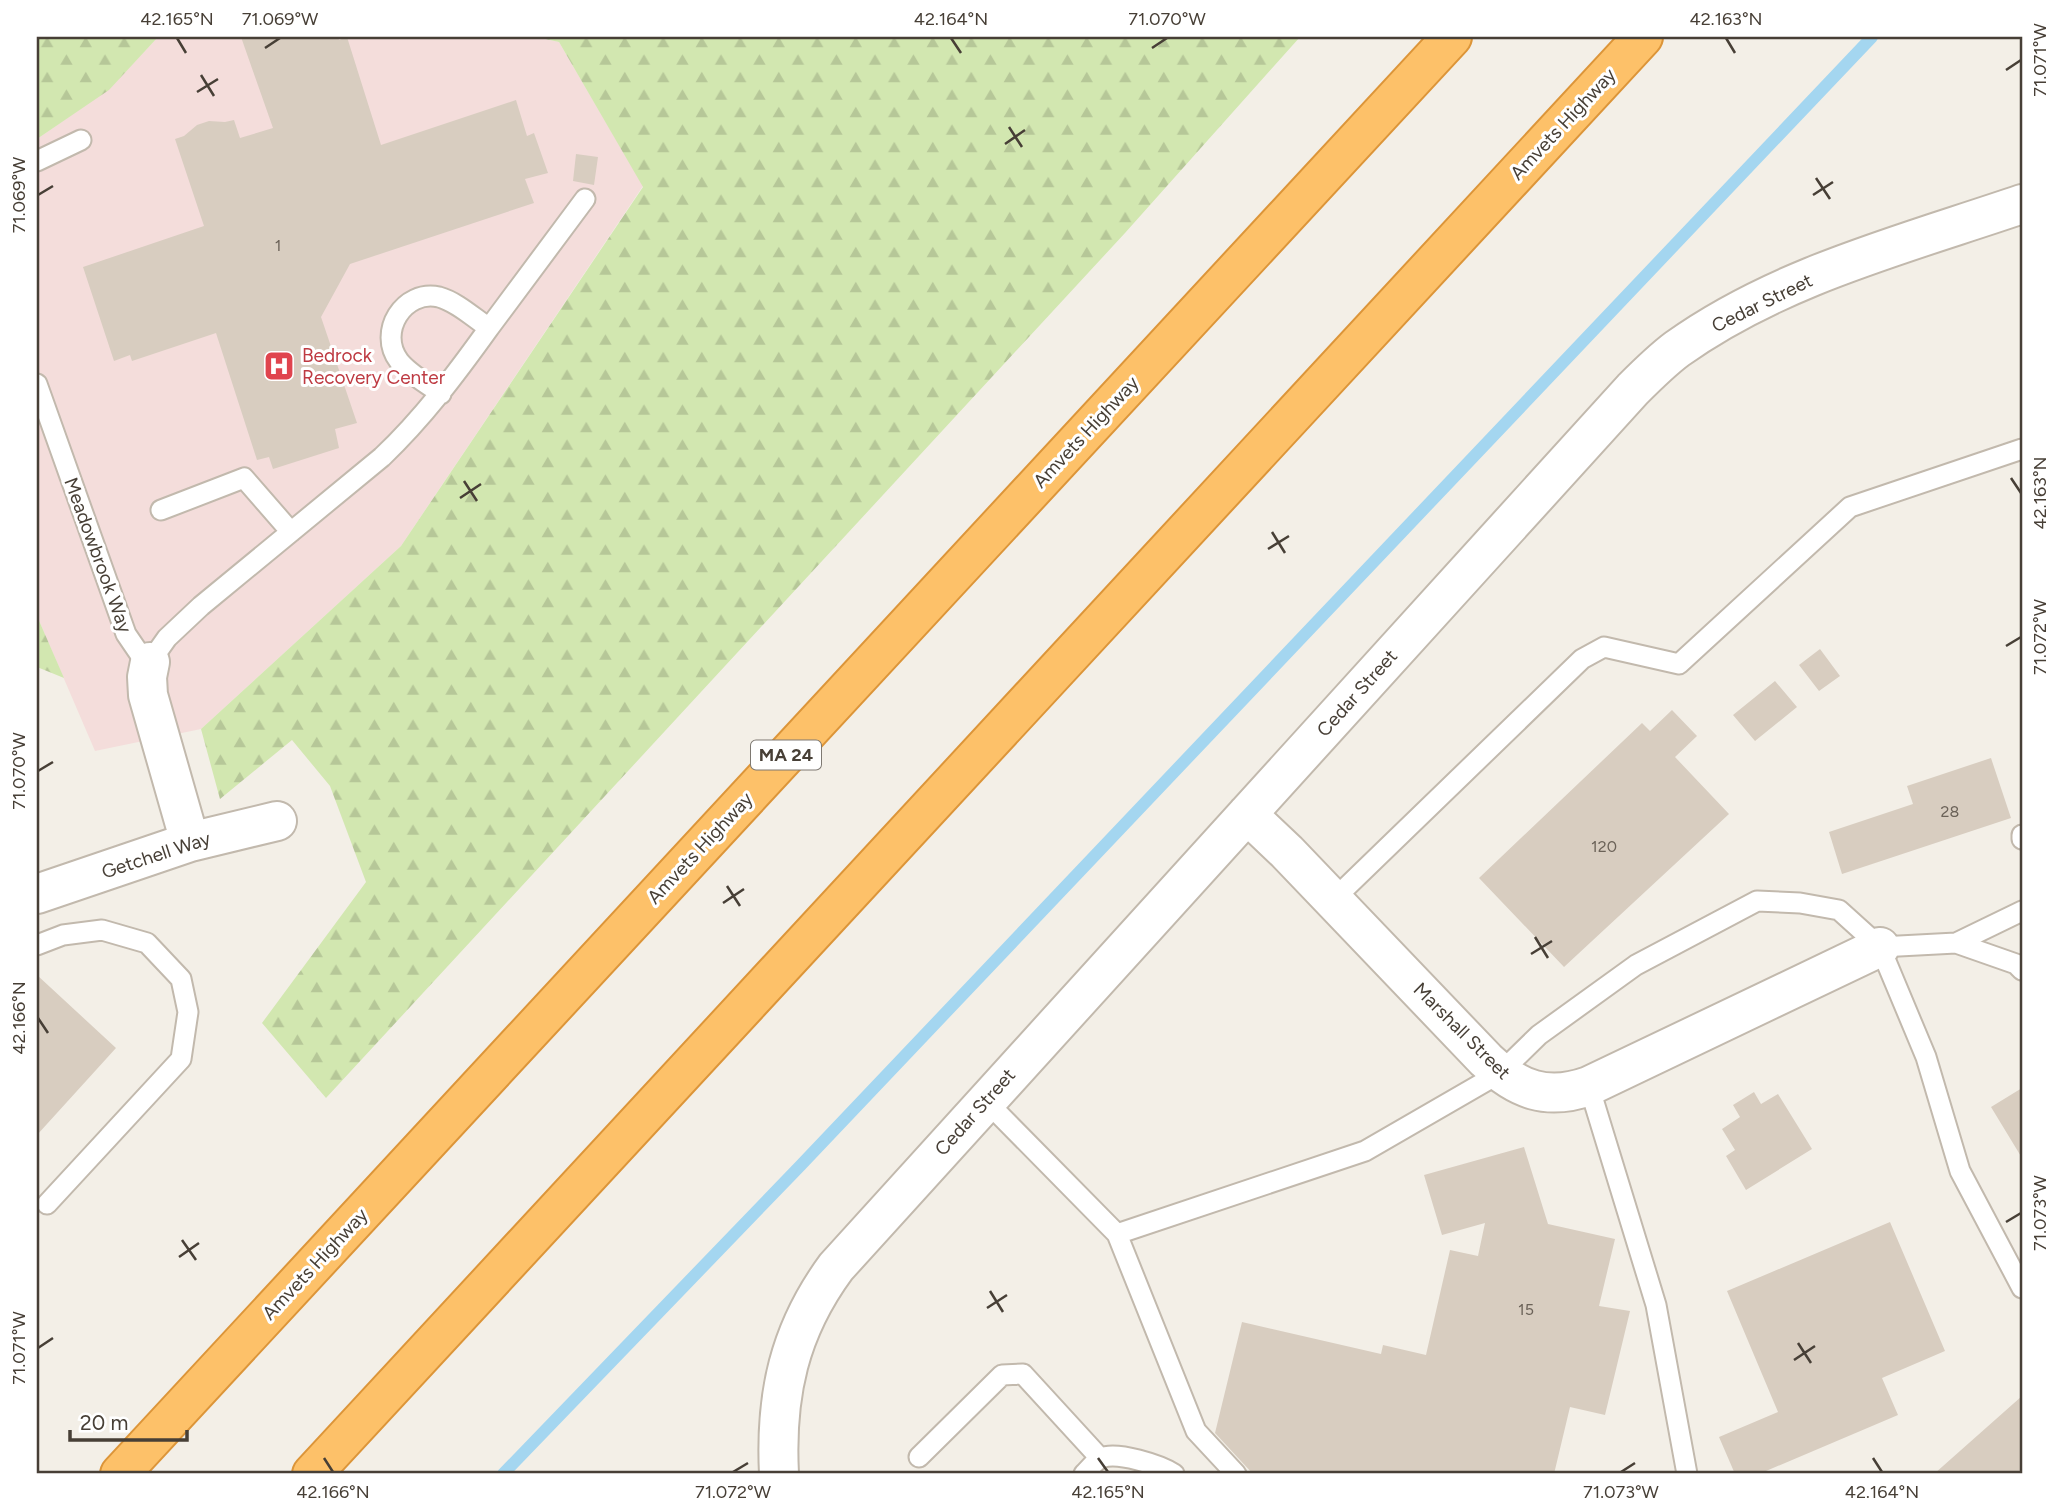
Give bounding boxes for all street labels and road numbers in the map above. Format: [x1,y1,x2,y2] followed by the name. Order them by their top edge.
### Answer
[1505,63,1621,185] street label: Amvets Highway
[1708,269,1816,337] street label: Cedar Street
[1028,371,1144,493] street label: Amvets Highway
[59,474,137,636] street label: Meadowbrook Way
[1312,645,1402,741] street label: Cedar Street
[751,740,821,770] road number: MA 24
[642,787,758,909] street label: Amvets Highway
[99,827,213,883] street label: Getchell Way
[1409,978,1515,1084] street label: Marshall Street
[930,1064,1020,1160] street label: Cedar Street
[257,1203,373,1325] street label: Amvets Highway

